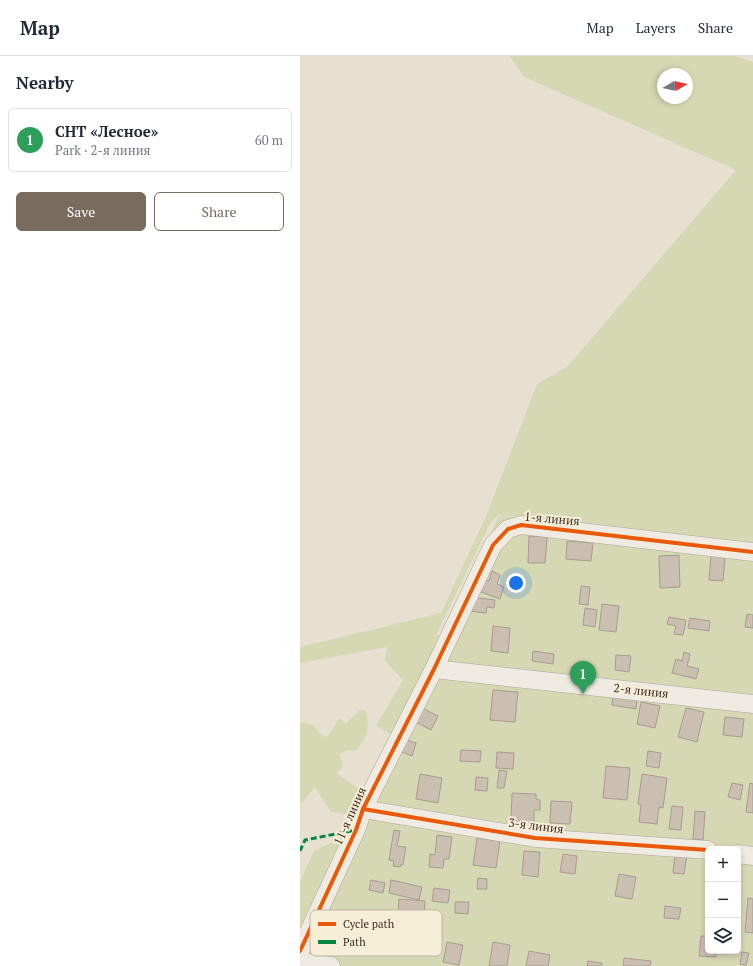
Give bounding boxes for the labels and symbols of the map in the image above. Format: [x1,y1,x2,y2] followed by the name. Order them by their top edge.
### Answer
[657,68,693,104] north arrow
[524,509,580,528] street label: 1-я линия
[506,573,526,593] your location
[570,661,596,694] pin: 1
[613,680,669,701] street label: 2-я линия
[330,784,369,847] street label: 11-я линия
[508,815,564,836] street label: 3-я линия
[310,910,442,956] legend
[343,917,395,931] text: Cycle path
[343,935,366,949] text: Path

